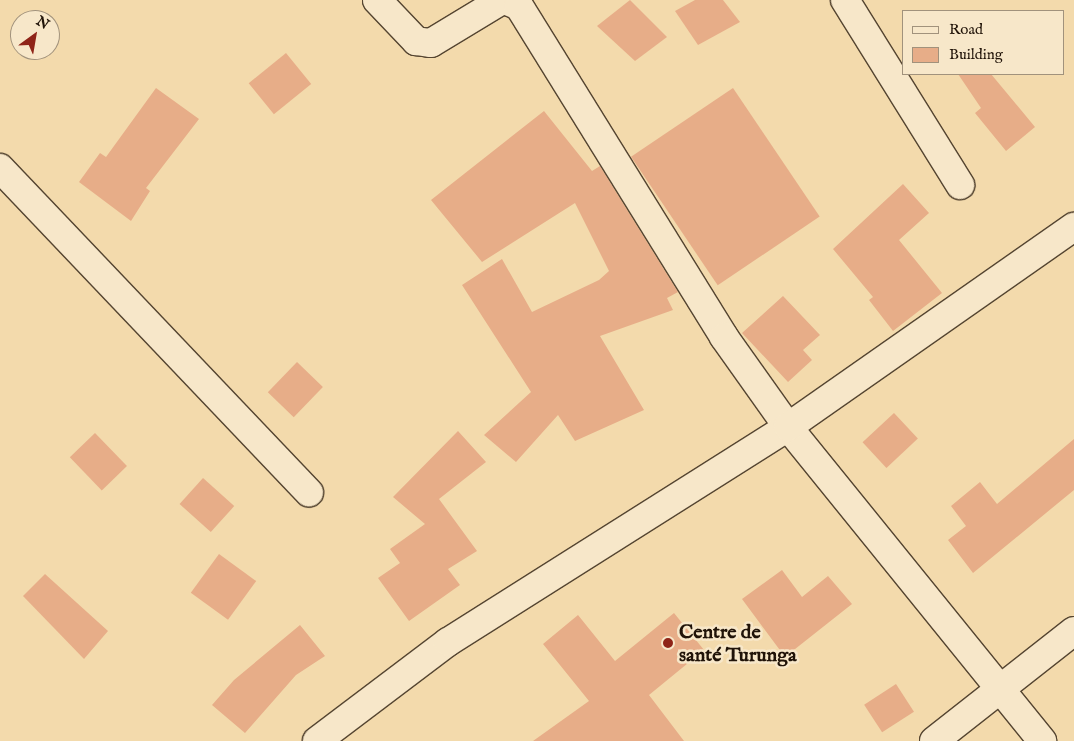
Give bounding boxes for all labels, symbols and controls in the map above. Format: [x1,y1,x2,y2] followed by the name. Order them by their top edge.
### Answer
[10,10,60,60] north arrow
[902,10,1064,75] legend
[33,12,52,34] text: N
[949,20,983,39] text: Road
[949,45,1003,64] text: Building
[679,620,797,667] place label: Centre de santé Turunga
[661,636,675,650] marker: Centre de santé Turunga

